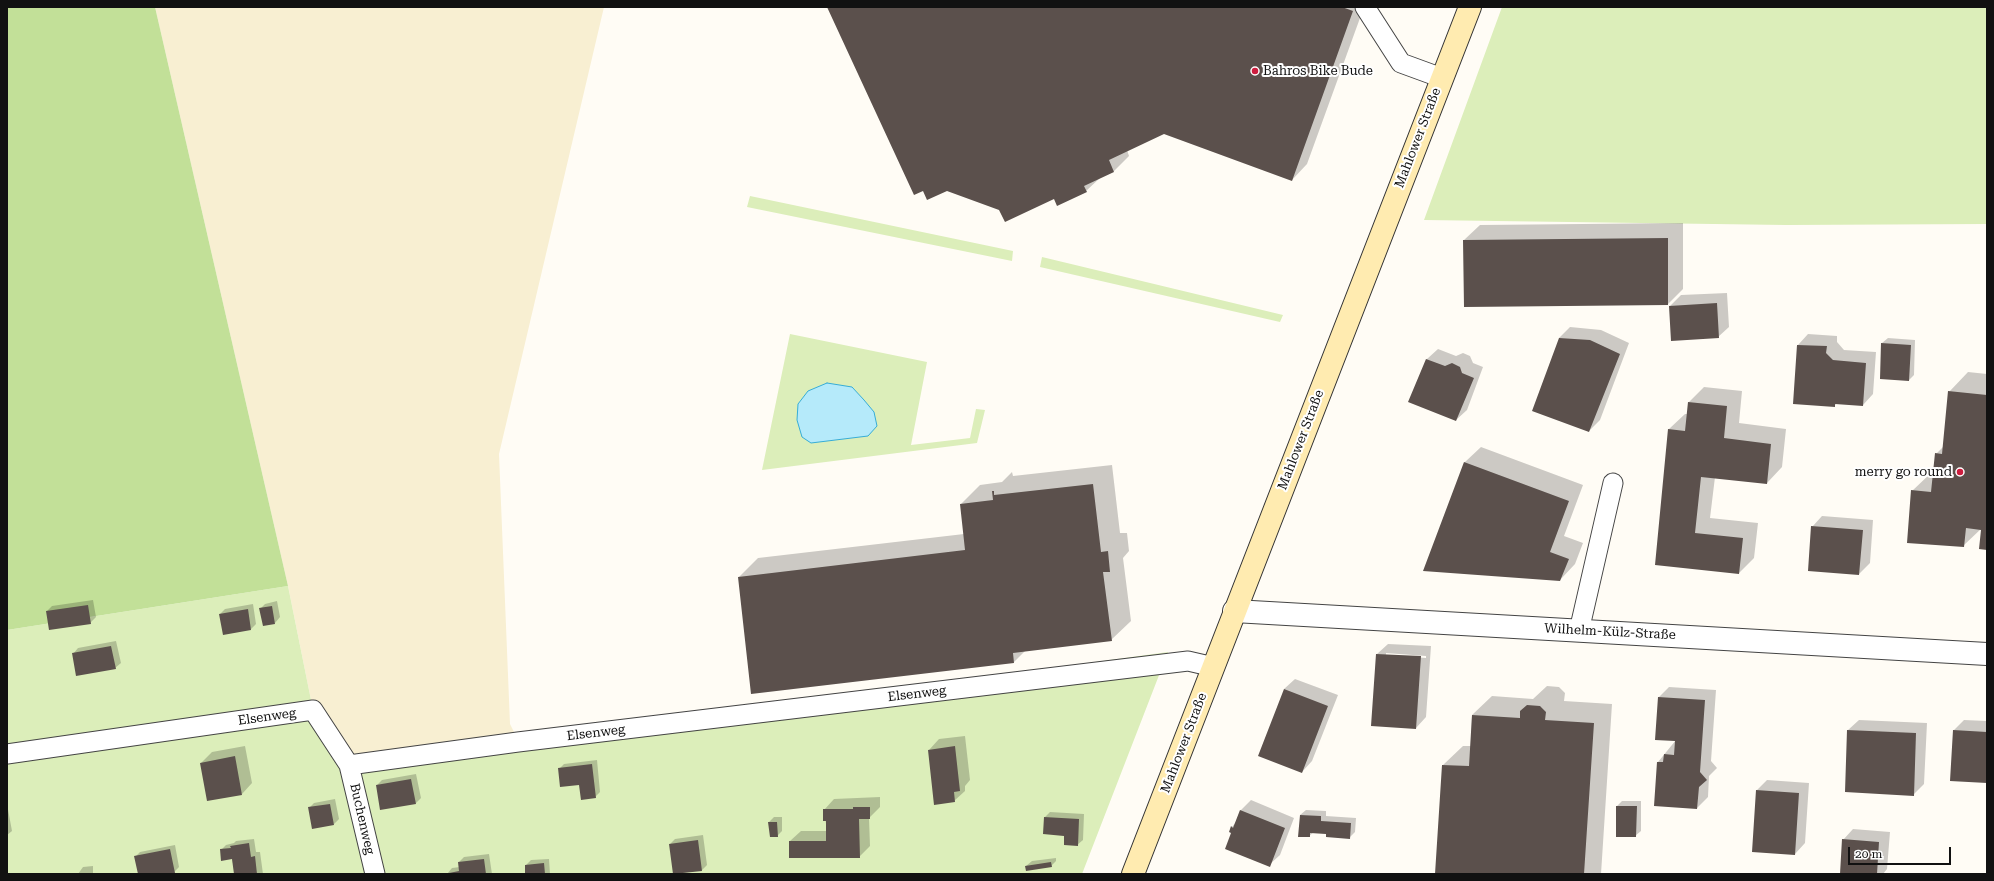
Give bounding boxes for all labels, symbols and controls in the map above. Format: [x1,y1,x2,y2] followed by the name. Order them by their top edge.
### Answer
[1263,63,1373,79] place label: Bahros Bike Bude
[1250,66,1260,76] marker: Bahros Bike Bude
[1392,86,1444,190] street label: Mahlower Straße
[1275,388,1327,492] street label: Mahlower Straße
[1855,464,1952,480] place label: merry go round
[1955,467,1965,477] marker: merry go round
[1544,621,1676,643] street label: Wilhelm-Külz-Straße
[887,683,947,705] street label: Elsenweg
[1158,691,1210,795] street label: Mahlower Straße
[237,705,297,729] street label: Elsenweg
[566,722,626,744] street label: Elsenweg
[346,782,378,856] street label: Buchenweg
[1850,839,1953,865] scale bar
[1855,847,1882,861] text: 20 m

